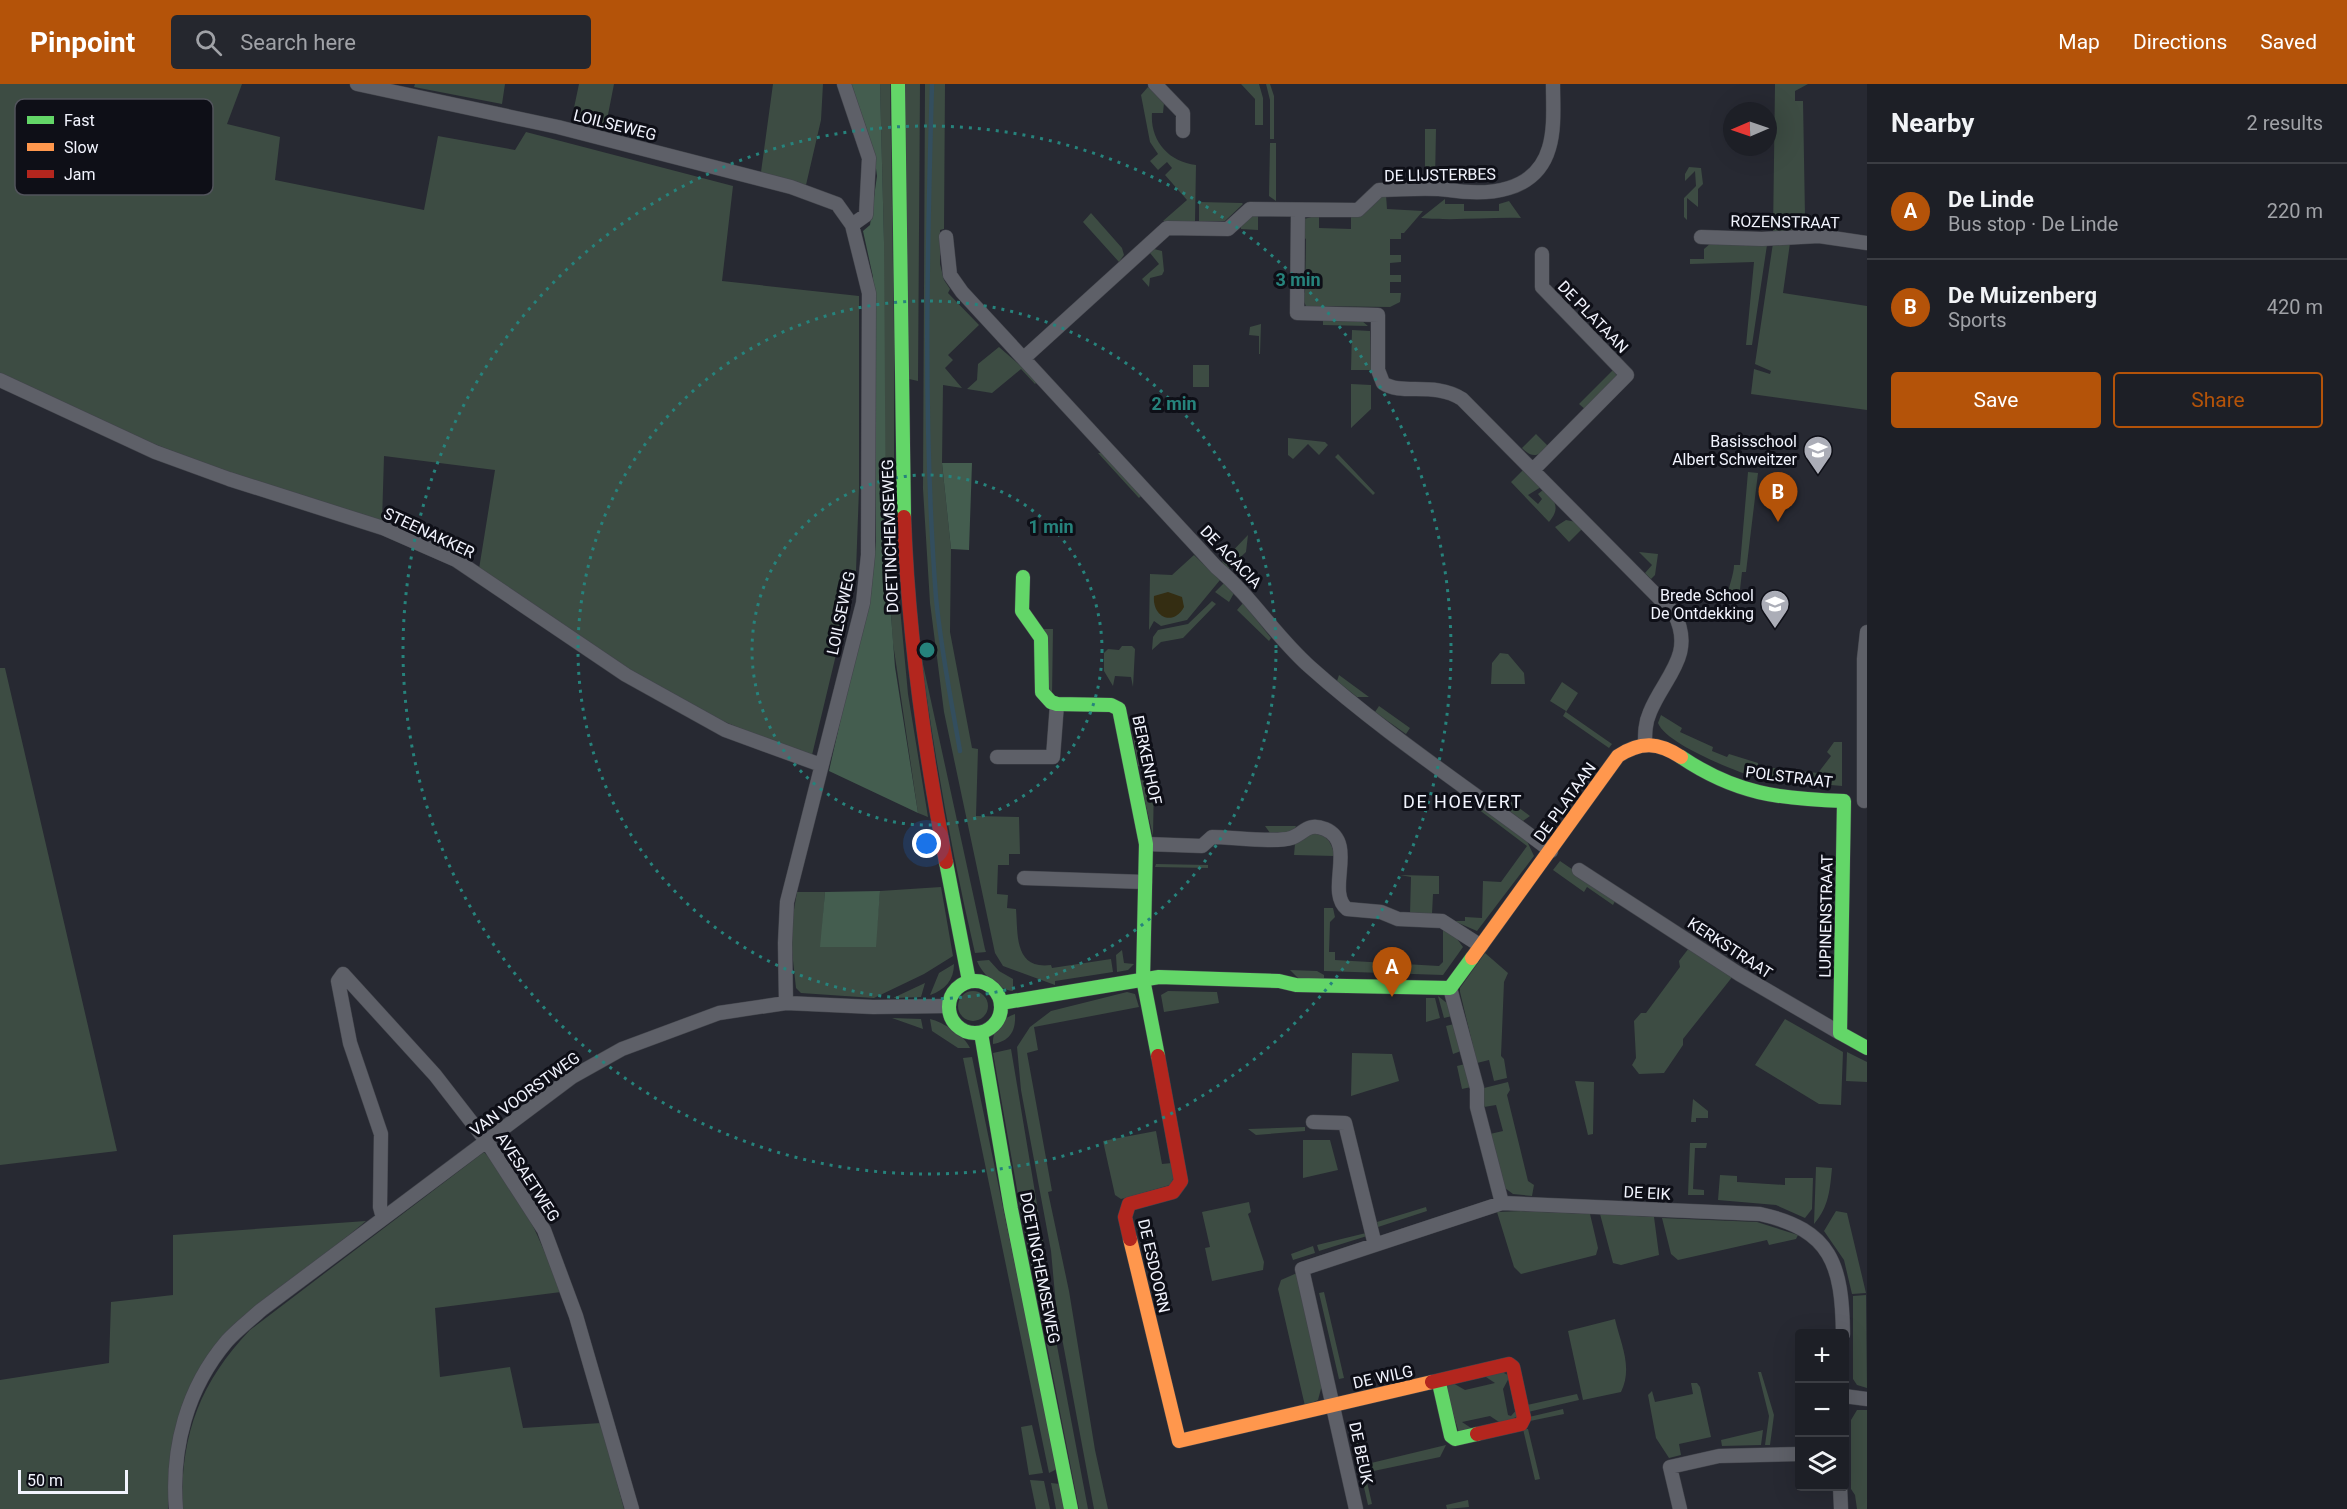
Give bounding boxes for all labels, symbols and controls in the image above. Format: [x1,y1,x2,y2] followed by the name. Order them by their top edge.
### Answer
[171,15,591,69] search box
[30,26,135,59] text: Pinpoint
[192,26,225,59] icon: search
[240,30,356,55] text: Search here
[2058,30,2100,54] text: Map
[2133,30,2227,54] text: Directions
[2260,30,2317,54] text: Saved
[15,99,213,195] legend
[1723,102,1777,156] north arrow
[572,106,658,144] street label: LOILSEWEG
[1891,108,1974,138] text: Nearby
[64,111,95,130] text: Fast
[2247,111,2323,135] text: 2 results
[64,138,99,157] text: Slow
[64,165,96,184] text: Jam
[1384,165,1496,185] street label: DE LIJSTERBES
[1948,187,2034,212] text: De Linde
[1904,199,1917,223] text: A
[2267,199,2323,223] text: 220 m
[1730,212,1840,232] street label: ROZENSTRAAT
[1948,212,2118,236] text: Bus stop · De Linde
[1275,269,1321,290] text: 3 min
[1554,277,1632,357] street label: DE PLATAAN
[1948,283,2097,308] text: De Muizenberg
[1904,295,1917,319] text: B
[2267,295,2323,319] text: 420 m
[1948,308,2007,332] text: Sports
[1891,372,2101,428] button: Save
[2113,372,2323,428] button: Share
[1151,393,1197,414] text: 2 min
[1672,432,1798,469] place label: Basisschool Albert Schweitzer
[1802,434,1834,476] school or university icon: Basisschool Albert Schweitzer
[878,459,902,613] street label: DOETINCHEMSEWEG
[1758,472,1798,522] pin: B
[380,504,478,562] street label: STEENAKKER
[1028,516,1074,537] text: 1 min
[1196,522,1266,593] street label: DE ACACIA
[823,570,859,656] street label: LOILSEWEG
[1651,586,1754,623] place label: Brede School De Ontdekking
[1759,588,1791,630] school or university icon: Brede School De Ontdekking
[917,640,937,660] centre of rings
[1128,714,1166,807] street label: BERKENHOF
[1530,759,1600,845] street label: DE PLATAAN
[1744,762,1834,792] street label: POLSTRAAT
[1403,791,1523,812] district label: DE HOEVERT
[912,829,941,858] your location
[1815,854,1837,978] street label: LUPINENSTRAAT
[1684,914,1776,983] street label: KERKSTRAAT
[1372,948,1412,997] pin: A
[467,1048,583,1140] street label: VAN VOORSTWEG
[492,1129,564,1225] street label: AVESAETWEG
[1623,1182,1672,1204] street label: DE EIK
[1016,1191,1064,1345] street label: DOETINCHEMSEWEG
[1134,1217,1174,1315] street label: DE ESDOORN
[1795,1329,1849,1491] map controls
[1795,1329,1849,1383] button: +
[1351,1361,1415,1393] street label: DE WILG
[1795,1383,1849,1437] button: −
[1345,1420,1377,1487] street label: DE BEUK
[1795,1437,1849,1491] button: layers
[18,1467,128,1494] scale bar
[27,1471,63,1490] text: 50 m

